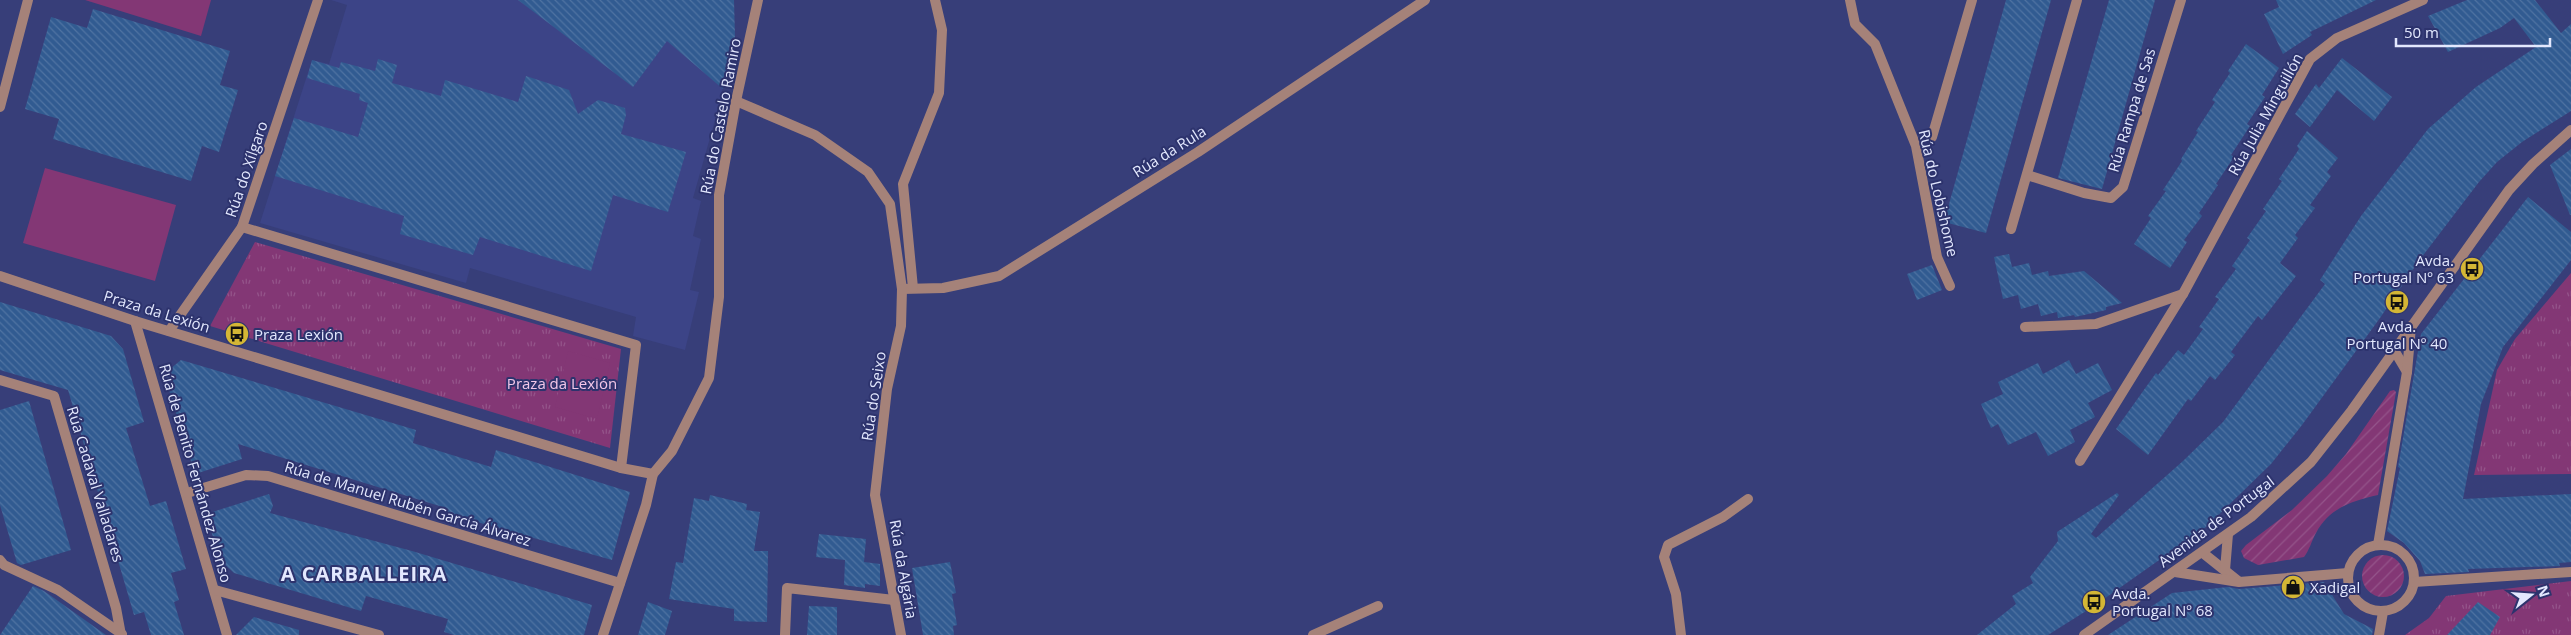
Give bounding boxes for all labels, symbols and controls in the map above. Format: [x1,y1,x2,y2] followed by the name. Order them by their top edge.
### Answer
[2396,15,2550,47] scale bar
[2404,22,2439,42] text: 50 m
[695,36,745,196] street label: Rúa do Castelo Ramiro
[2103,45,2159,175] street label: Rúa Rampa de Sas
[2223,49,2307,179] street label: Rúa Julia Minguillón
[220,118,272,220] street label: Rúa do Xílgaro
[1129,121,1209,181] street label: Rúa da Rula
[1915,127,1963,259] street label: Rúa do Lobishome
[2353,250,2454,287] place label: Avda. Portugal Nº 63
[2459,256,2485,282] bus stop icon: Avda. Portugal Nº 63
[101,285,213,337] street label: Praza da Lexión
[2384,289,2410,315] bus stop icon: Avda. Portugal Nº 40
[2347,316,2447,353] place label: Avda. Portugal Nº 40
[224,321,250,347] bus stop icon: Praza Lexión
[254,324,343,344] place label: Praza Lexión
[856,350,890,442] street label: Rúa do Seixo
[155,361,237,585] street label: Rúa de Benito Fernández Alonso
[507,373,617,393] park label: Praza da Lexión
[63,404,129,564] street label: Rúa Cadaval Valladares
[282,456,534,550] street label: Rúa de Manuel Rubén García Álvarez
[2154,471,2278,571] street label: Avenida de Portugal
[885,518,923,620] street label: Rúa da Algária
[281,560,447,587] district label: A CARBALLEIRA
[2506,570,2556,620] north arrow
[2280,574,2306,600] shop icon: Xadigal
[2310,577,2360,597] place label: Xadigal
[2112,583,2213,620] place label: Avda. Portugal Nº 68
[2533,583,2555,599] text: N
[2081,589,2107,615] bus stop icon: Avda. Portugal Nº 68

